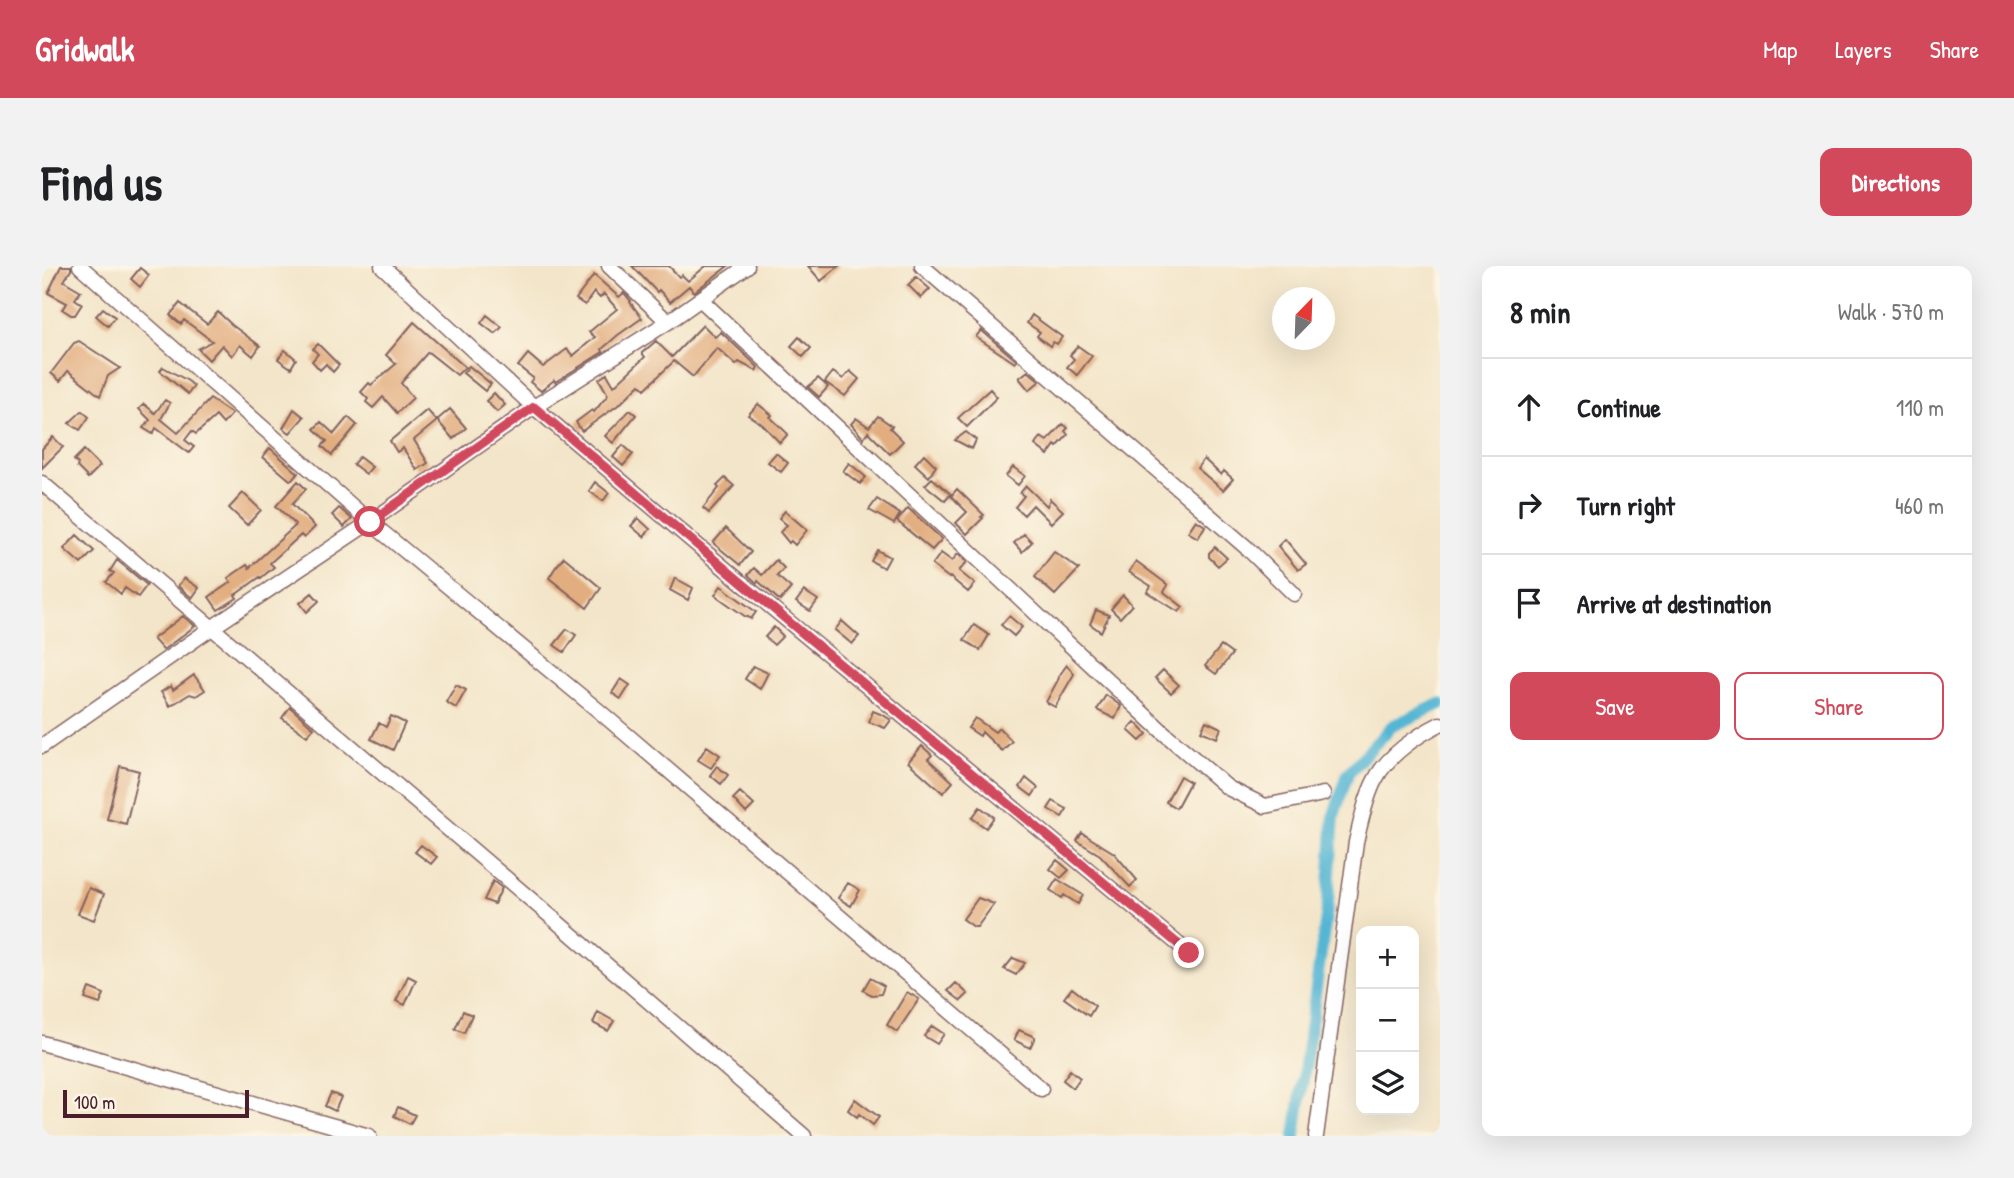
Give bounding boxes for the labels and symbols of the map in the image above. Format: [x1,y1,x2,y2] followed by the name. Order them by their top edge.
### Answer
[1272,287,1335,350] north arrow
[354,506,385,537] route start
[1173,937,1204,968] route end
[63,1087,248,1119] scale bar

